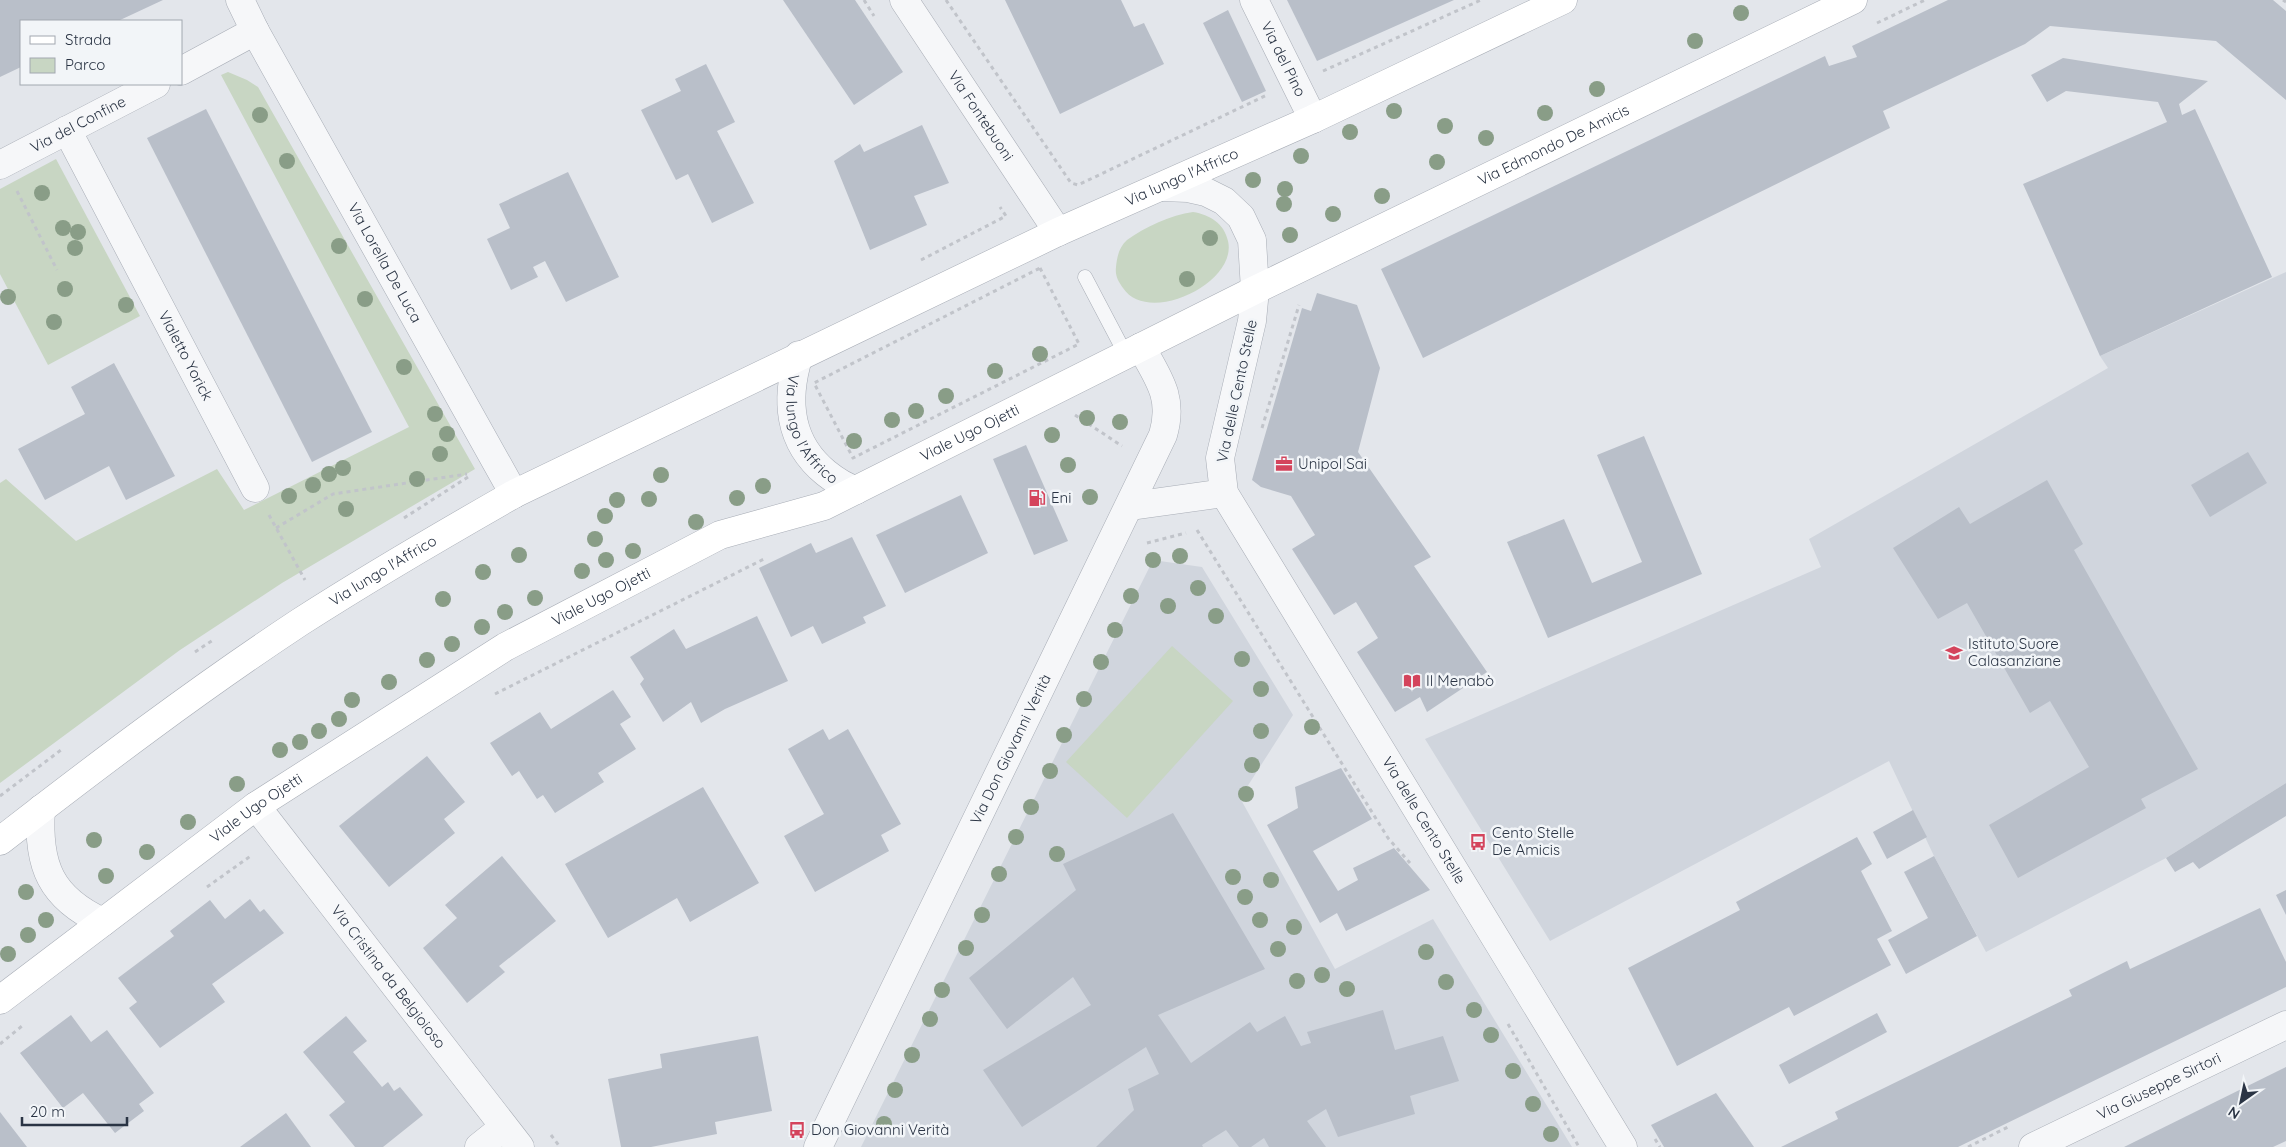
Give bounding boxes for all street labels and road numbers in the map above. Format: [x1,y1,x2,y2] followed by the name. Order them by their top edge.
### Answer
[1257,18,1310,100] street label: Via del Pino
[944,67,1018,164] street label: Via Fontebuoni
[27,91,129,157] street label: Via del Confine
[1475,100,1632,189] street label: Via Edmondo De Amicis
[1122,143,1241,210] street label: Via lungo l'Affrico
[344,199,426,326] street label: Via Lorella De Luca
[155,307,217,404] street label: Vialetto Yorick
[1212,318,1261,464] street label: Via delle Cento Stelle
[782,373,842,488] street label: Via lungo l'Affrico
[917,400,1022,465] street label: Viale Ugo Ojetti
[326,531,440,610] street label: Via lungo l'Affrico
[548,563,653,630] street label: Viale Ugo Ojetti
[966,671,1055,827] street label: Via Don Giovanni Verità
[1378,753,1470,887] street label: Via delle Cento Stelle
[206,769,306,847] street label: Viale Ugo Ojetti
[327,901,450,1052] street label: Via Cristina da Belgioioso
[2094,1048,2224,1124] street label: Via Giuseppe Sirtori

